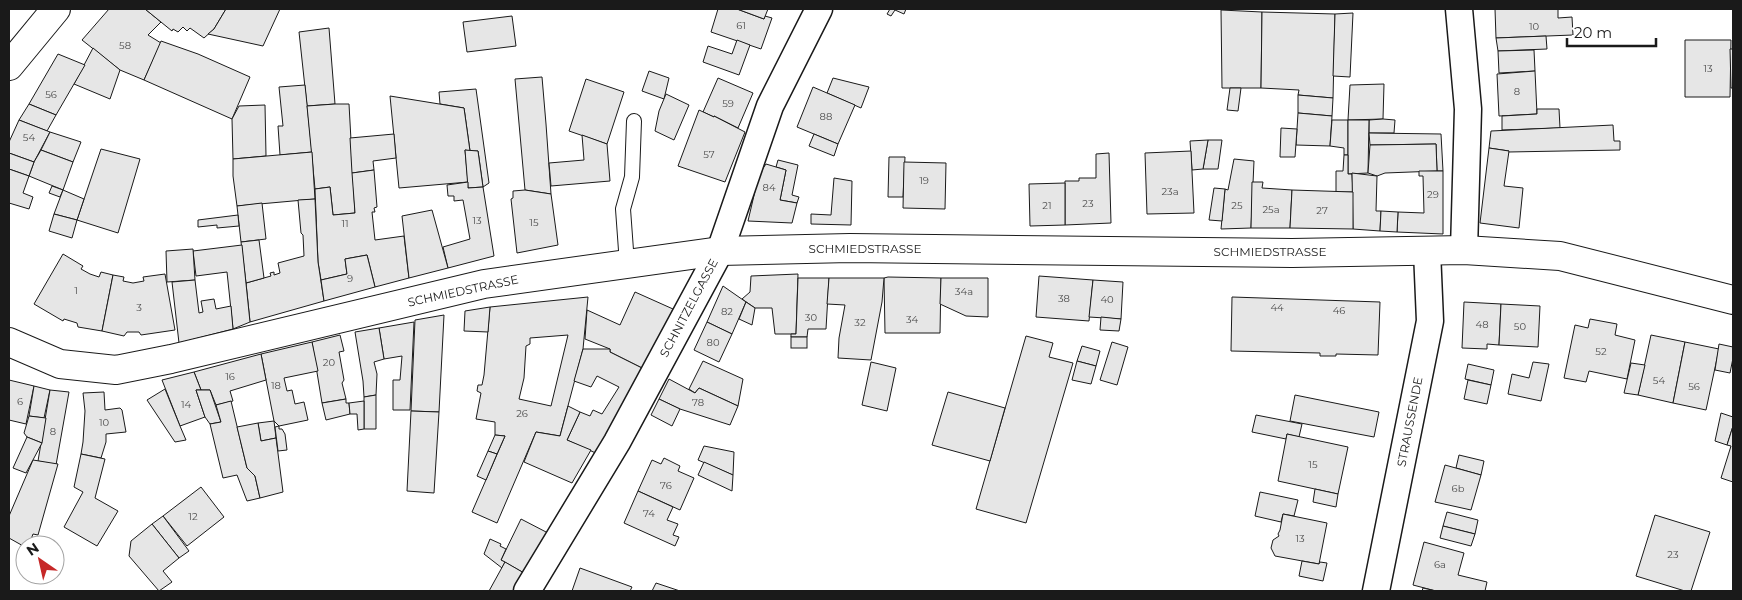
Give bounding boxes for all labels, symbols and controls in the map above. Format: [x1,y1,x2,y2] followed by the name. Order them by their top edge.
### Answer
[1567,15,1656,47] scale bar
[736,19,746,32] house number: 61
[1529,20,1539,33] house number: 10
[1574,23,1612,42] text: 20 m
[119,39,131,52] house number: 58
[1703,62,1713,75] house number: 13
[1514,85,1520,98] house number: 8
[45,88,57,101] house number: 56
[722,97,734,110] house number: 59
[820,110,832,123] house number: 88
[23,131,36,144] house number: 54
[703,148,715,161] house number: 57
[919,174,929,187] house number: 19
[763,181,776,194] house number: 84
[1161,185,1179,198] house number: 23a
[1427,188,1439,201] house number: 29
[1082,197,1094,210] house number: 23
[1042,199,1052,212] house number: 21
[1231,199,1243,212] house number: 25
[1262,203,1280,216] house number: 25a
[1316,204,1328,217] house number: 27
[472,214,482,227] house number: 13
[529,216,539,229] house number: 15
[341,217,349,230] house number: 11
[809,241,921,256] street label: SCHMIEDSTRASSE
[1214,244,1326,259] street label: SCHMIEDSTRASSE
[656,256,721,360] street label: SCHNITZELGASSE
[406,271,520,310] street label: SCHMIEDSTRASSE
[347,272,353,285] house number: 9
[74,284,78,297] house number: 1
[955,285,973,298] house number: 34a
[1058,292,1070,305] house number: 38
[1100,293,1114,306] house number: 40
[136,301,142,314] house number: 3
[1270,301,1284,314] house number: 44
[1333,304,1345,317] house number: 46
[721,305,733,318] house number: 82
[805,311,818,324] house number: 30
[906,313,919,326] house number: 34
[854,316,866,329] house number: 32
[1475,318,1489,331] house number: 48
[1514,320,1527,333] house number: 50
[707,336,720,349] house number: 80
[1595,345,1607,358] house number: 52
[323,356,336,369] house number: 20
[225,370,235,383] house number: 16
[1653,374,1666,387] house number: 54
[1393,376,1426,468] street label: STRAUSSENDE
[271,379,281,392] house number: 18
[1688,380,1700,393] house number: 56
[17,395,23,408] house number: 6
[692,396,704,409] house number: 78
[181,398,191,411] house number: 14
[516,407,528,420] house number: 26
[99,416,109,429] house number: 10
[50,425,56,438] house number: 8
[1308,458,1318,471] house number: 15
[660,479,672,492] house number: 76
[1452,482,1465,495] house number: 6b
[643,507,655,520] house number: 74
[188,510,198,523] house number: 12
[1295,532,1305,545] house number: 13
[15,535,65,585] north arrow
[23,539,42,560] text: N
[1667,548,1679,561] house number: 23
[1434,558,1446,571] house number: 6a

